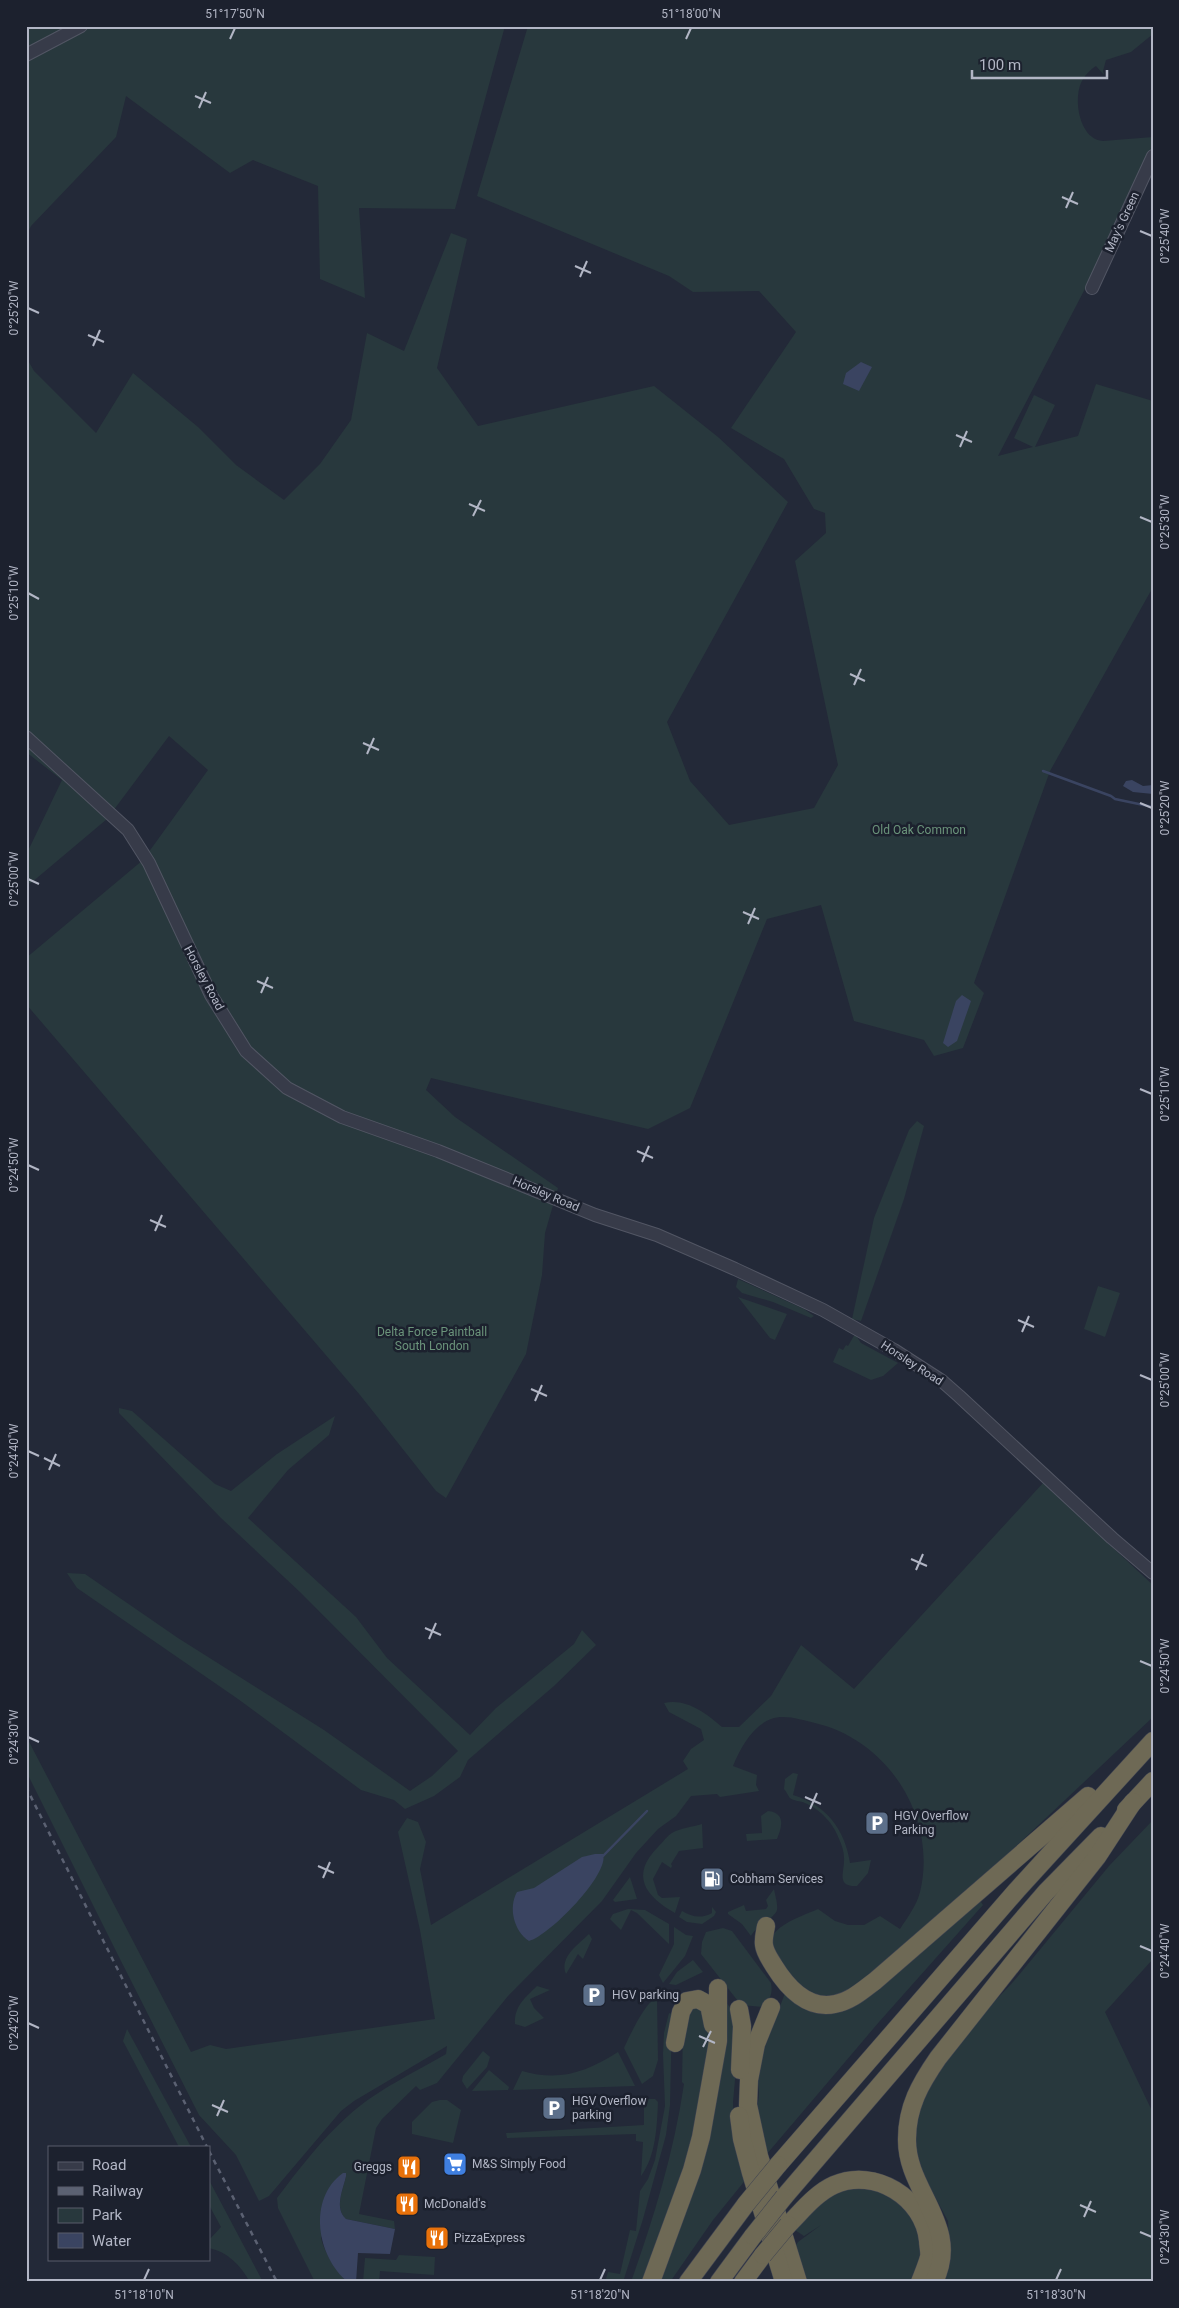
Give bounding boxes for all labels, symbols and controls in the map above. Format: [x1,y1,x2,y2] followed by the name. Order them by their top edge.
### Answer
[205,7,265,21] text: 51°17'50"N
[661,7,721,21] text: 51°18'00"N
[972,48,1106,80] scale bar
[979,56,1021,74] text: 100 m
[1102,190,1142,254] street label: May's Green
[1158,208,1172,263] text: 0°25'40"W
[7,280,21,335] text: 0°25'20"W
[1158,494,1172,549] text: 0°25'30"W
[7,565,21,620] text: 0°25'10"W
[1158,780,1172,835] text: 0°25'20"W
[872,823,966,837] park label: Old Oak Common
[7,851,21,906] text: 0°25'00"W
[181,943,227,1013] street label: Horsley Road
[1158,1066,1172,1121] text: 0°25'10"W
[7,1137,21,1192] text: 0°24'50"W
[511,1174,581,1214] street label: Horsley Road
[377,1325,487,1353] park label: Delta Force Paintball South London
[878,1338,946,1388] street label: Horsley Road
[1158,1352,1172,1407] text: 0°25'00"W
[7,1423,21,1478] text: 0°24'40"W
[1158,1638,1172,1693] text: 0°24'50"W
[7,1709,21,1764] text: 0°24'30"W
[894,1809,968,1837] place label: HGV Overflow Parking
[864,1810,890,1836] parking icon: HGV Overflow Parking
[699,1866,725,1892] fuel station icon: Cobham Services
[730,1872,823,1886] place label: Cobham Services
[1158,1923,1172,1978] text: 0°24'40"W
[581,1982,607,2008] parking icon: HGV parking
[612,1988,679,2002] place label: HGV parking
[7,1995,21,2050] text: 0°24'20"W
[572,2094,646,2122] place label: HGV Overflow parking
[541,2095,567,2121] parking icon: HGV Overflow parking
[48,2146,210,2260] legend
[442,2151,468,2177] supermarket icon: M&S Simply Food
[396,2154,422,2180] restaurant icon: Greggs
[92,2156,126,2174] text: Road
[472,2157,566,2171] place label: M&S Simply Food
[354,2160,392,2174] place label: Greggs
[92,2182,143,2200] text: Railway
[394,2191,420,2217] restaurant icon: McDonald's
[424,2197,486,2211] place label: McDonald's
[92,2206,123,2224] text: Park
[1158,2209,1172,2264] text: 0°24'30"W
[424,2225,450,2251] restaurant icon: PizzaExpress
[454,2231,525,2245] place label: PizzaExpress
[92,2232,131,2250] text: Water
[114,2288,174,2302] text: 51°18'10"N
[570,2288,630,2302] text: 51°18'20"N
[1026,2288,1086,2302] text: 51°18'30"N

